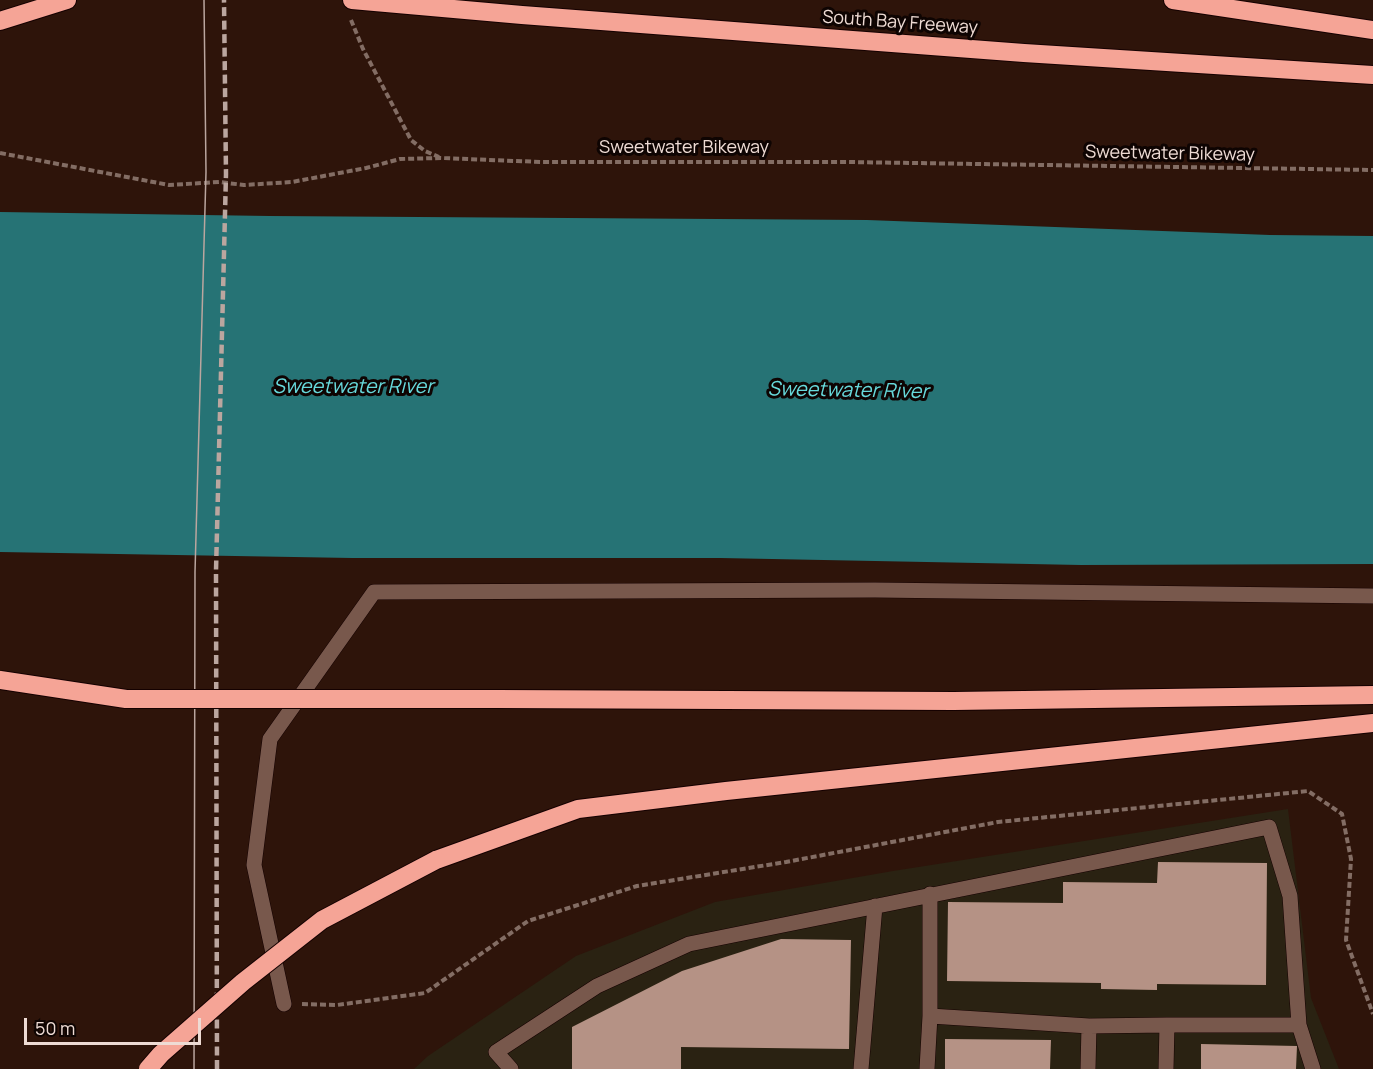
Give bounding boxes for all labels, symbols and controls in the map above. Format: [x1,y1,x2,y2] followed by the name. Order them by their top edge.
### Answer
[822,7,978,39] street label: South Bay Freeway
[599,137,769,159] street label: Sweetwater Bikeway
[1085,142,1255,166] street label: Sweetwater Bikeway
[273,375,433,399] water label: Sweetwater River
[767,378,929,404] water label: Sweetwater River
[27,1006,204,1044] scale bar
[35,1016,75,1040] text: 50 m

